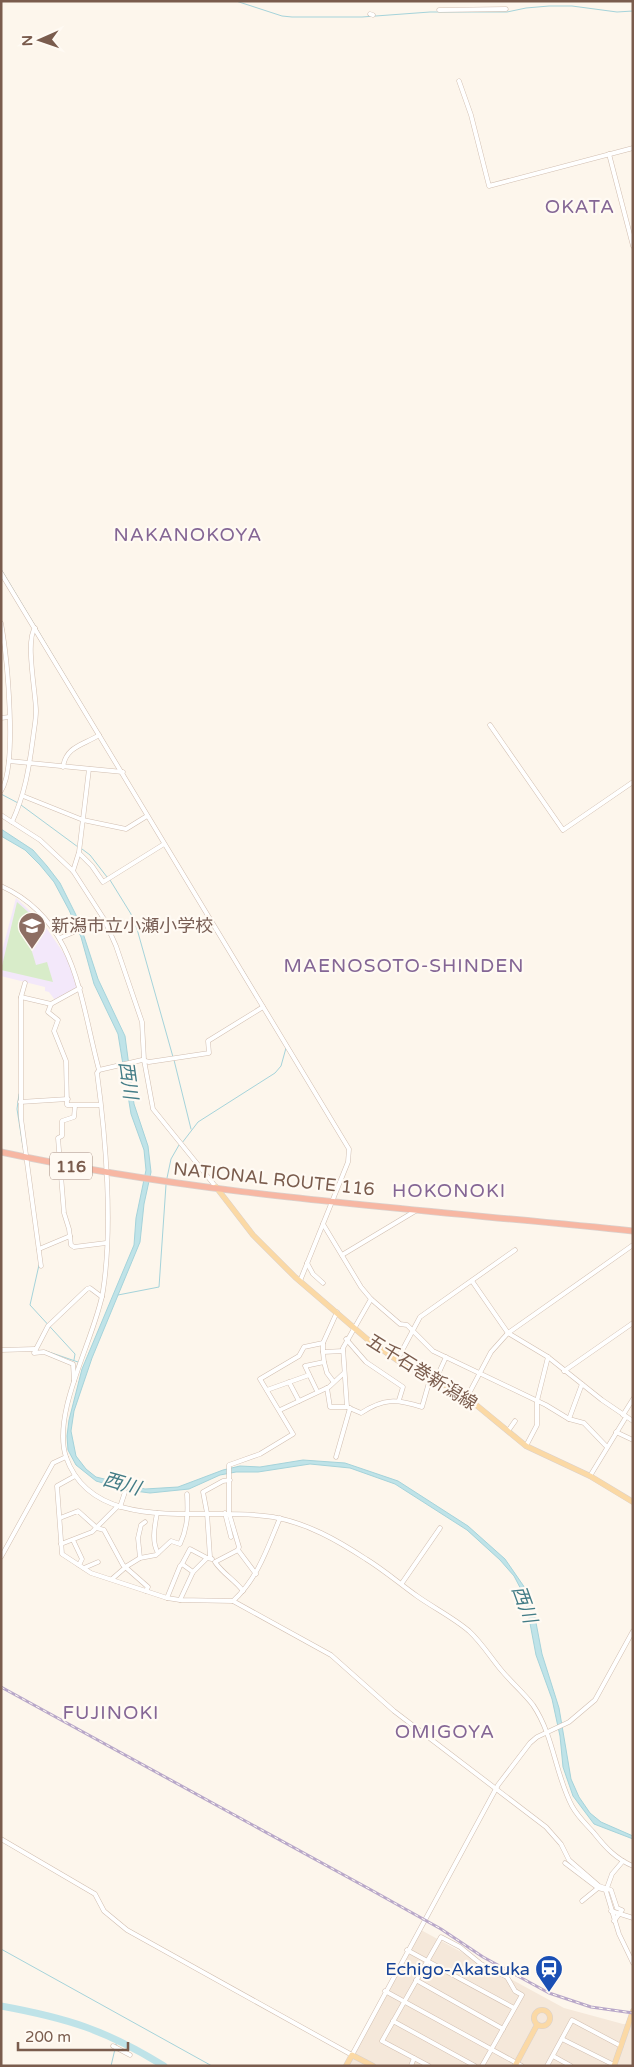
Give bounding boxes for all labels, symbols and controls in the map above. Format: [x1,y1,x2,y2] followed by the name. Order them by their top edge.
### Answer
[15,15,65,65] north arrow
[19,35,36,46] text: N
[545,196,615,218] district label: OKATA
[114,524,262,546] district label: NAKANOKOYA
[17,911,47,950] school or university icon: 新潟市立小瀬小学校
[51,915,213,937] place label: 新潟市立小瀬小学校
[283,955,525,977] district label: MAENOSOTO-SHINDEN
[114,1060,142,1102] water label: 西川
[50,1152,92,1180] road number: 116
[172,1157,376,1201] street label: NATIONAL ROUTE 116
[392,1180,506,1202] district label: HOKONOKI
[363,1329,481,1415] street label: 五千石巻新潟線
[100,1468,145,1500] water label: 西川
[507,1583,542,1628] water label: 西川
[62,1702,160,1724] district label: FUJINOKI
[395,1721,495,1743] district label: OMIGOYA
[534,1954,564,1993] station icon: Echigo-Akatsuka
[385,1958,530,1980] place label: Echigo-Akatsuka
[18,2020,128,2052] scale bar
[25,2028,71,2046] text: 200 m

